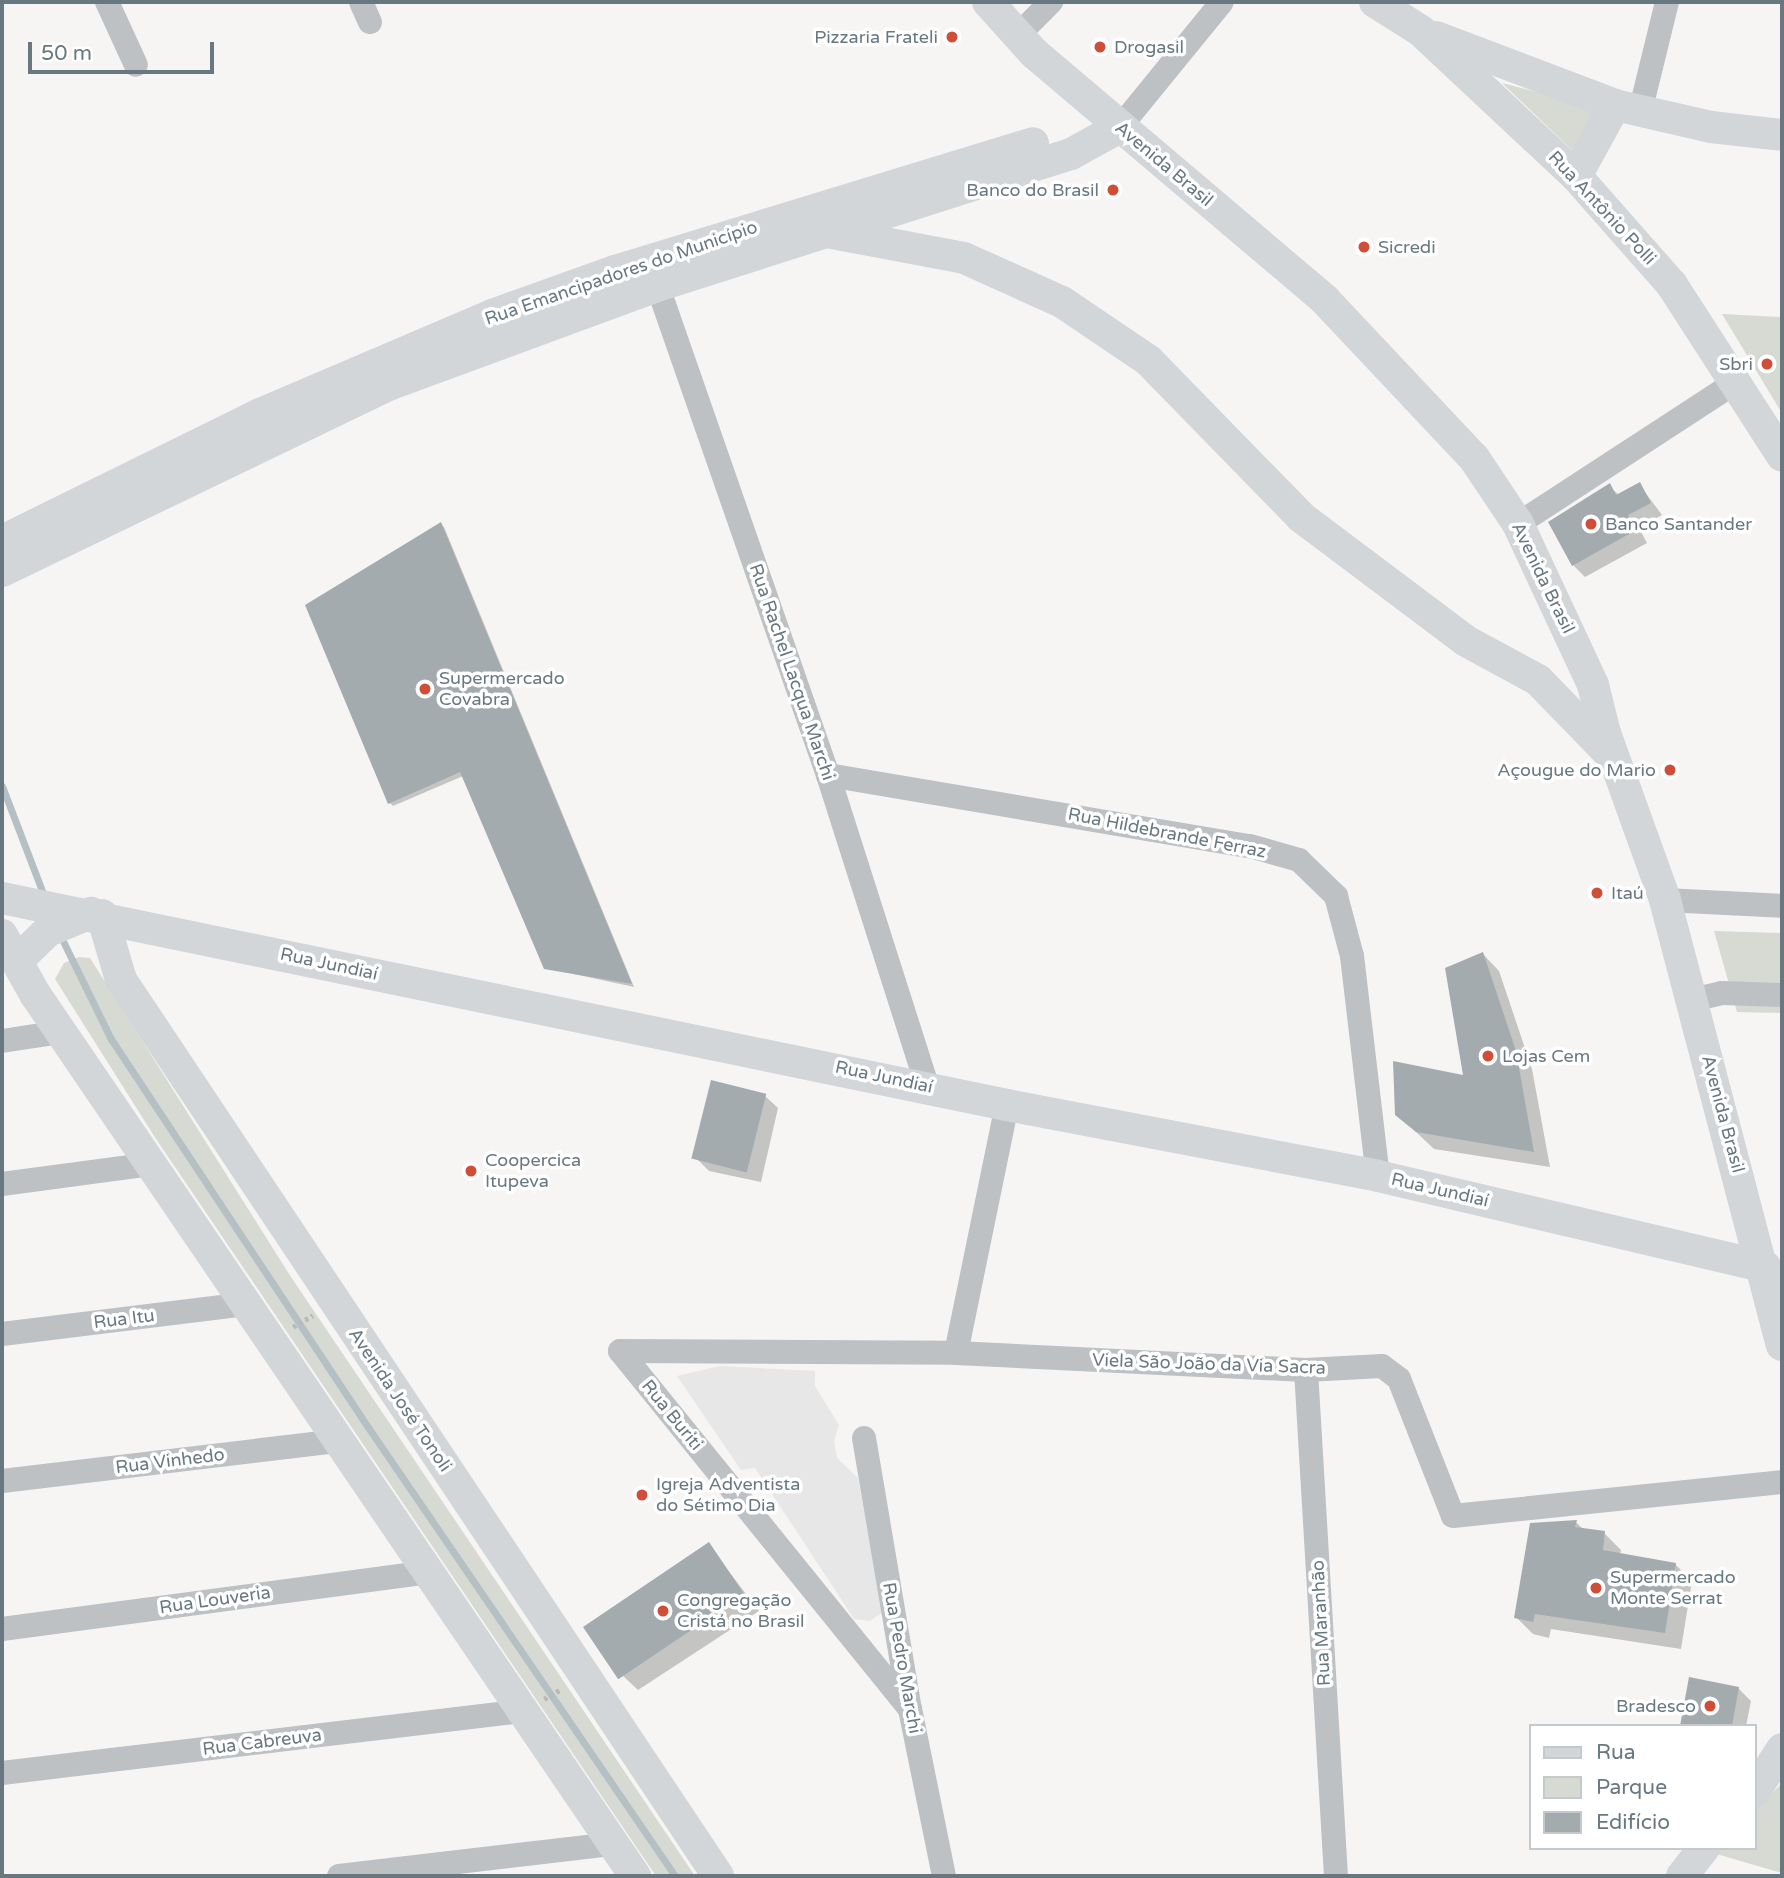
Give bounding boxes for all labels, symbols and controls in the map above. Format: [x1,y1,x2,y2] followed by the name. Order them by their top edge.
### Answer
[814,26,938,48] place label: Pizzaria Frateli
[32,28,217,72] scale bar
[944,29,960,45] marker: Pizzaria Frateli
[1114,36,1184,58] place label: Drogasil
[1092,39,1108,55] marker: Drogasil
[41,41,92,66] text: 50 m
[1111,117,1217,211] street label: Avenida Brasil
[1544,147,1660,269] street label: Rua Antônio Polli
[966,179,1099,201] place label: Banco do Brasil
[1105,182,1121,198] marker: Banco do Brasil
[482,216,760,330] street label: Rua Emancipadores do Município
[1378,236,1436,258] place label: Sicredi
[1356,239,1372,255] marker: Sicredi
[1719,353,1753,375] place label: Sbri
[1759,356,1775,372] marker: Sbri
[1605,513,1752,535] place label: Banco Santander
[1583,516,1599,532] marker: Banco Santander
[1507,519,1579,637] street label: Avenida Brasil
[745,561,839,783] street label: Rua Rachel Lacqua Marchi
[439,668,565,710] place label: Supermercado Covabra
[417,681,433,697] marker: Supermercado Covabra
[1497,759,1656,781] place label: Açougue do Mario
[1662,762,1678,778] marker: Açougue do Mario
[1066,803,1268,863] street label: Rua Hildebrande Ferraz
[1611,882,1644,904] place label: Itaú
[1589,885,1605,901] marker: Itaú
[278,943,380,985] street label: Rua Jundiaí
[1502,1045,1590,1067] place label: Lojas Cem
[1480,1048,1496,1064] marker: Lojas Cem
[1697,1053,1749,1175] street label: Avenida Brasil
[833,1056,935,1098] street label: Rua Jundiaí
[485,1150,581,1192] place label: Coopercica Itupeva
[463,1163,479,1179] marker: Coopercica Itupeva
[1389,1168,1491,1212] street label: Rua Jundiaí
[92,1305,156,1333] street label: Rua Itu
[344,1324,456,1476] street label: Avenida José Tonoli
[1092,1349,1326,1379] street label: Viela São João da Via Sacra
[637,1375,707,1455] street label: Rua Buriti
[114,1444,226,1478] street label: Rua Vinhedo
[656,1474,800,1516] place label: Igreja Adventista do Sétimo Dia
[634,1487,650,1503] marker: Igreja Adventista do Sétimo Dia
[1307,1559,1335,1687] street label: Rua Maranhão
[1610,1567,1736,1610] place label: Supermercado Monte Serrat
[1588,1580,1604,1596] marker: Supermercado Monte Serrat
[878,1581,926,1735] street label: Rua Pedro Marchi
[158,1582,272,1618] street label: Rua Louveria
[677,1590,805,1632] place label: Congregação Cristá no Brasil
[655,1603,671,1619] marker: Congregação Cristá no Brasil
[1616,1695,1696,1717] place label: Bradesco
[1702,1698,1718,1714] marker: Bradesco
[201,1724,323,1760] street label: Rua Cabreuva
[1528,1724,1756,1850] legend
[1596,1740,1636,1765] text: Rua
[1596,1775,1667,1800] text: Parque
[1596,1810,1670,1835] text: Edifício

